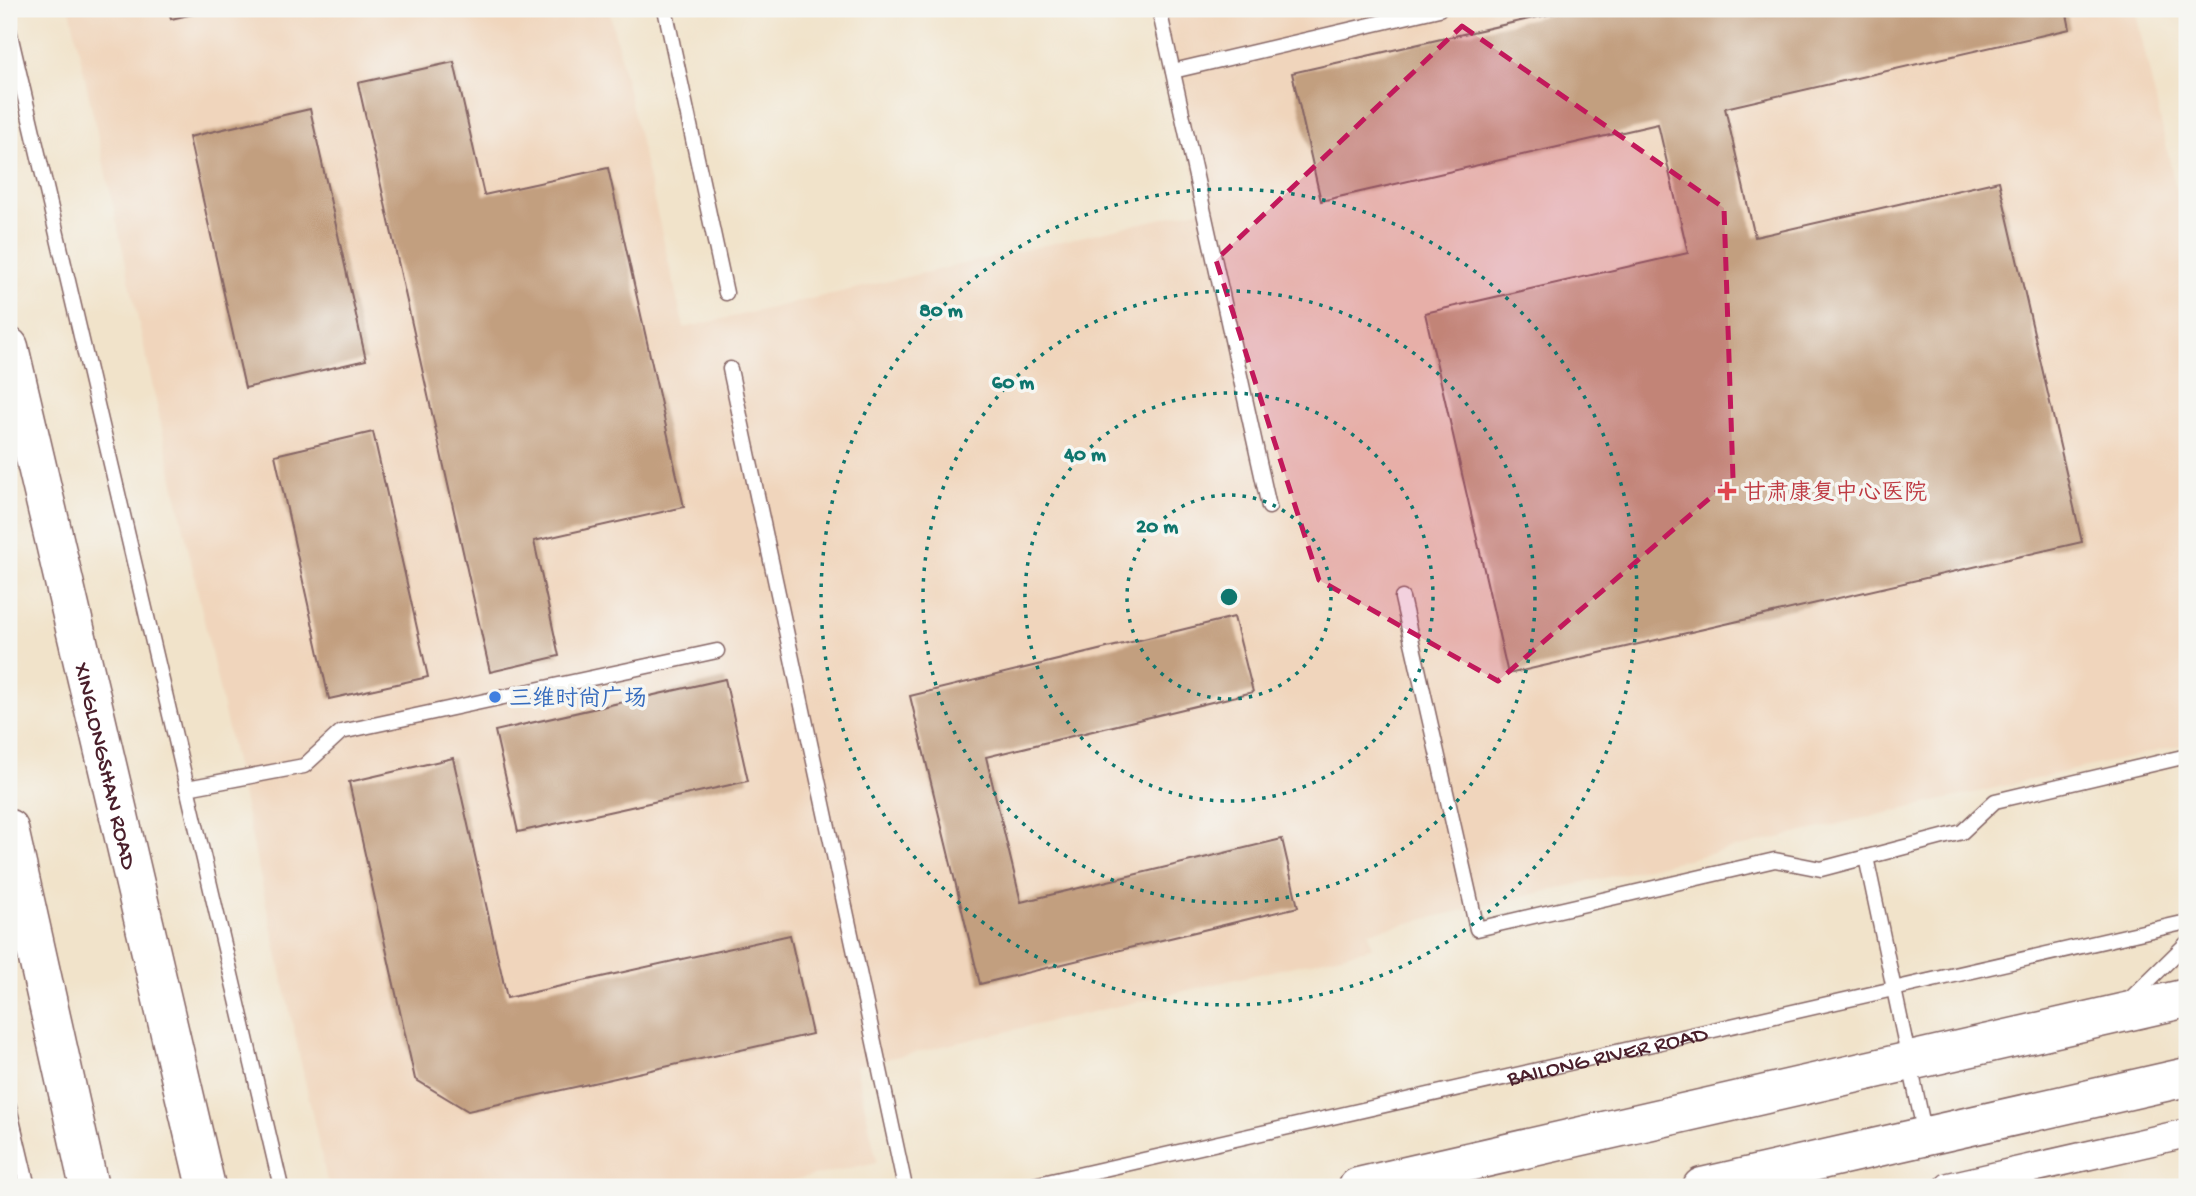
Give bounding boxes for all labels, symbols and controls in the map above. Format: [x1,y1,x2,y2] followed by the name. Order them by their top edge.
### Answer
[919,300,963,325] text: 80 m
[992,372,1034,397] text: 60 m
[1063,444,1106,469] text: 40 m
[1743,480,1927,508] place label: 甘肃康复中心医院
[1717,481,1737,501] marker: 甘肃康复中心医院
[1136,516,1178,541] text: 20 m
[1217,585,1241,609] centre of rings
[66,659,141,873] street label: XINGLONGSHAN ROAD
[509,686,647,714] place label: 三维时尚广场
[487,689,503,705] marker: 三维时尚广场
[1504,1022,1712,1094] street label: BAILONG RIVER ROAD

